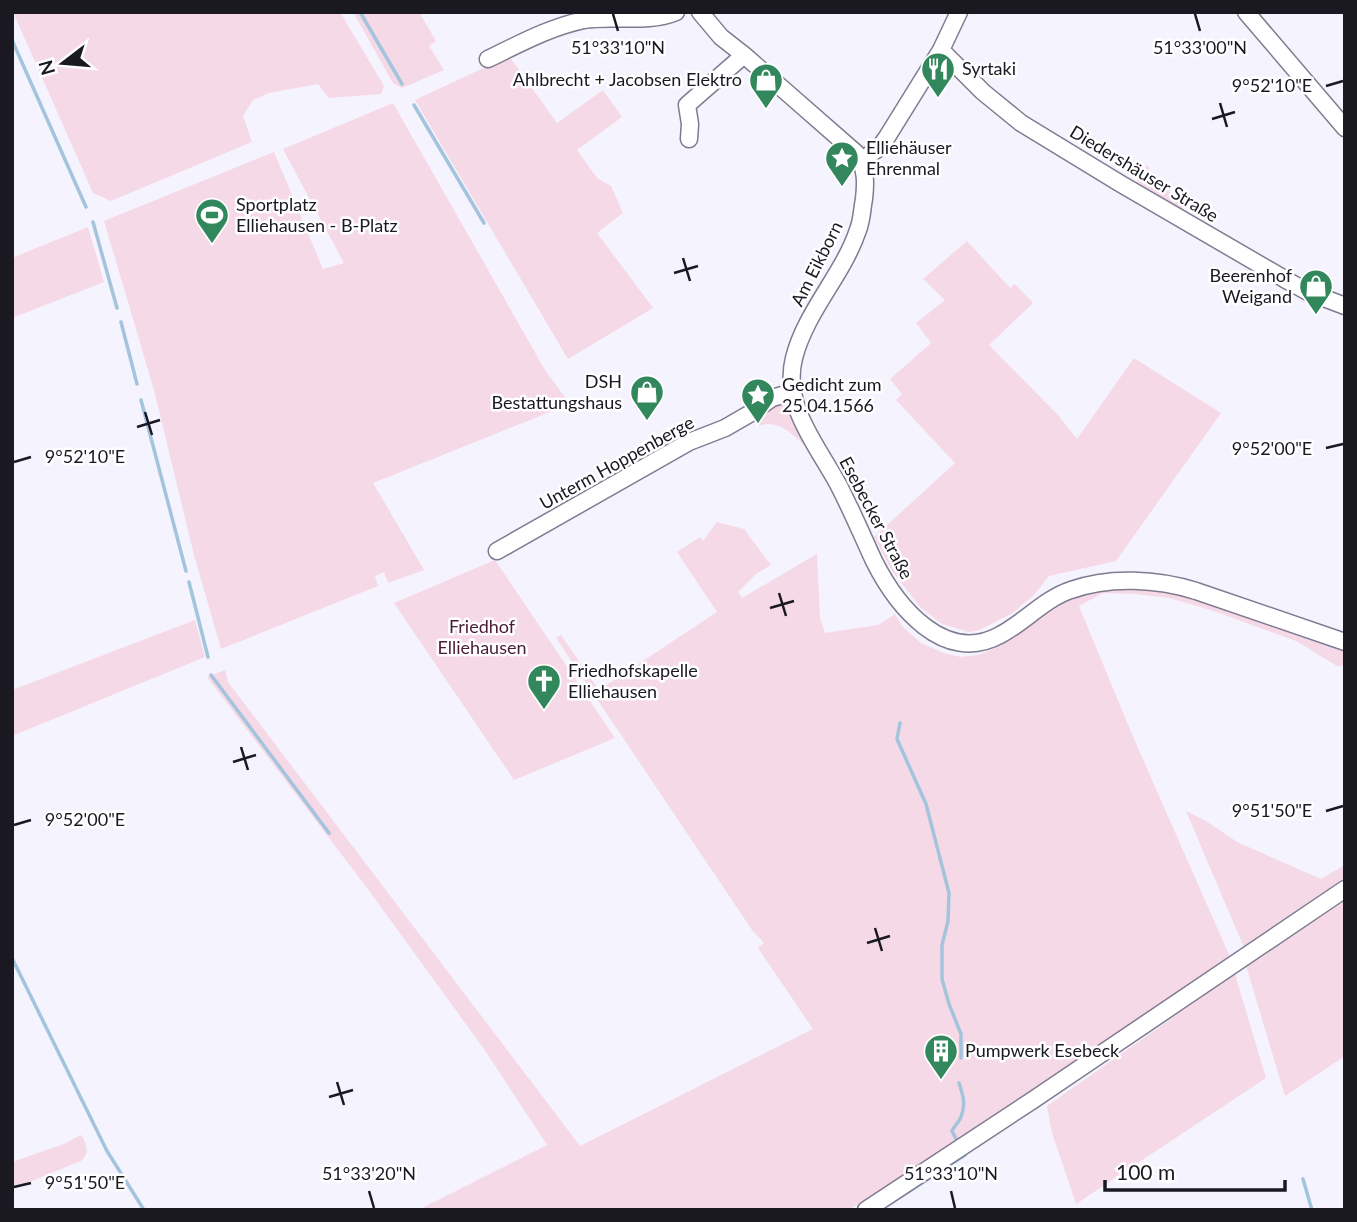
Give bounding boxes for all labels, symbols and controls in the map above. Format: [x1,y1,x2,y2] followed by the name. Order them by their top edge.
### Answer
[28,28,98,98] north arrow
[571,36,665,58] text: 51°33'10"N
[1153,36,1247,58] text: 51°33'00"N
[919,50,957,99] restaurant icon: Syrtaki
[962,57,1016,79] place label: Syrtaki
[33,58,59,78] text: N
[747,61,785,110] shop icon: Ahlbrecht + Jacobsen Elektro
[513,68,742,90] place label: Ahlbrecht + Jacobsen Elektro
[1232,74,1312,96] text: 9°52'10"E
[1066,120,1223,226] street label: Diedershäuser Straße
[866,136,952,179] place label: Elliehäuser Ehrenmal
[823,139,861,188] place icon: Elliehäuser Ehrenmal
[236,193,398,236] place label: Sportplatz Elliehausen - B-Platz
[193,196,231,245] sports icon: Sportplatz Elliehausen - B-Platz
[785,217,847,310] street label: Am Eikborn
[1209,264,1293,307] place label: Beerenhof Weigand
[1297,267,1335,316] shop icon: Beerenhof Weigand
[492,370,622,413] place label: DSH Bestattungshaus
[628,373,666,422] shop icon: DSH Bestattungshaus
[782,373,882,416] place label: Gedicht zum 25.04.1566
[739,376,777,425] place icon: Gedicht zum 25.04.1566
[536,411,697,514] street label: Unterm Hoppenberge
[1232,437,1312,459] text: 9°52'00"E
[45,445,125,467] text: 9°52'10"E
[835,452,918,583] street label: Esebecker Straße
[437,615,527,658] park label: Friedhof Elliehausen
[568,659,698,702] place label: Friedhofskapelle Elliehausen
[525,662,563,711] church icon: Friedhofskapelle Elliehausen
[1232,799,1312,821] text: 9°51'50"E
[45,808,125,830] text: 9°52'00"E
[922,1032,960,1081] building icon: Pumpwerk Esebeck
[965,1039,1120,1061] place label: Pumpwerk Esebeck
[1105,1148,1285,1192] scale bar
[1116,1159,1175,1184] text: 100 m
[322,1162,416,1184] text: 51°33'20"N
[904,1162,998,1184] text: 51°33'10"N
[45,1171,125,1193] text: 9°51'50"E

